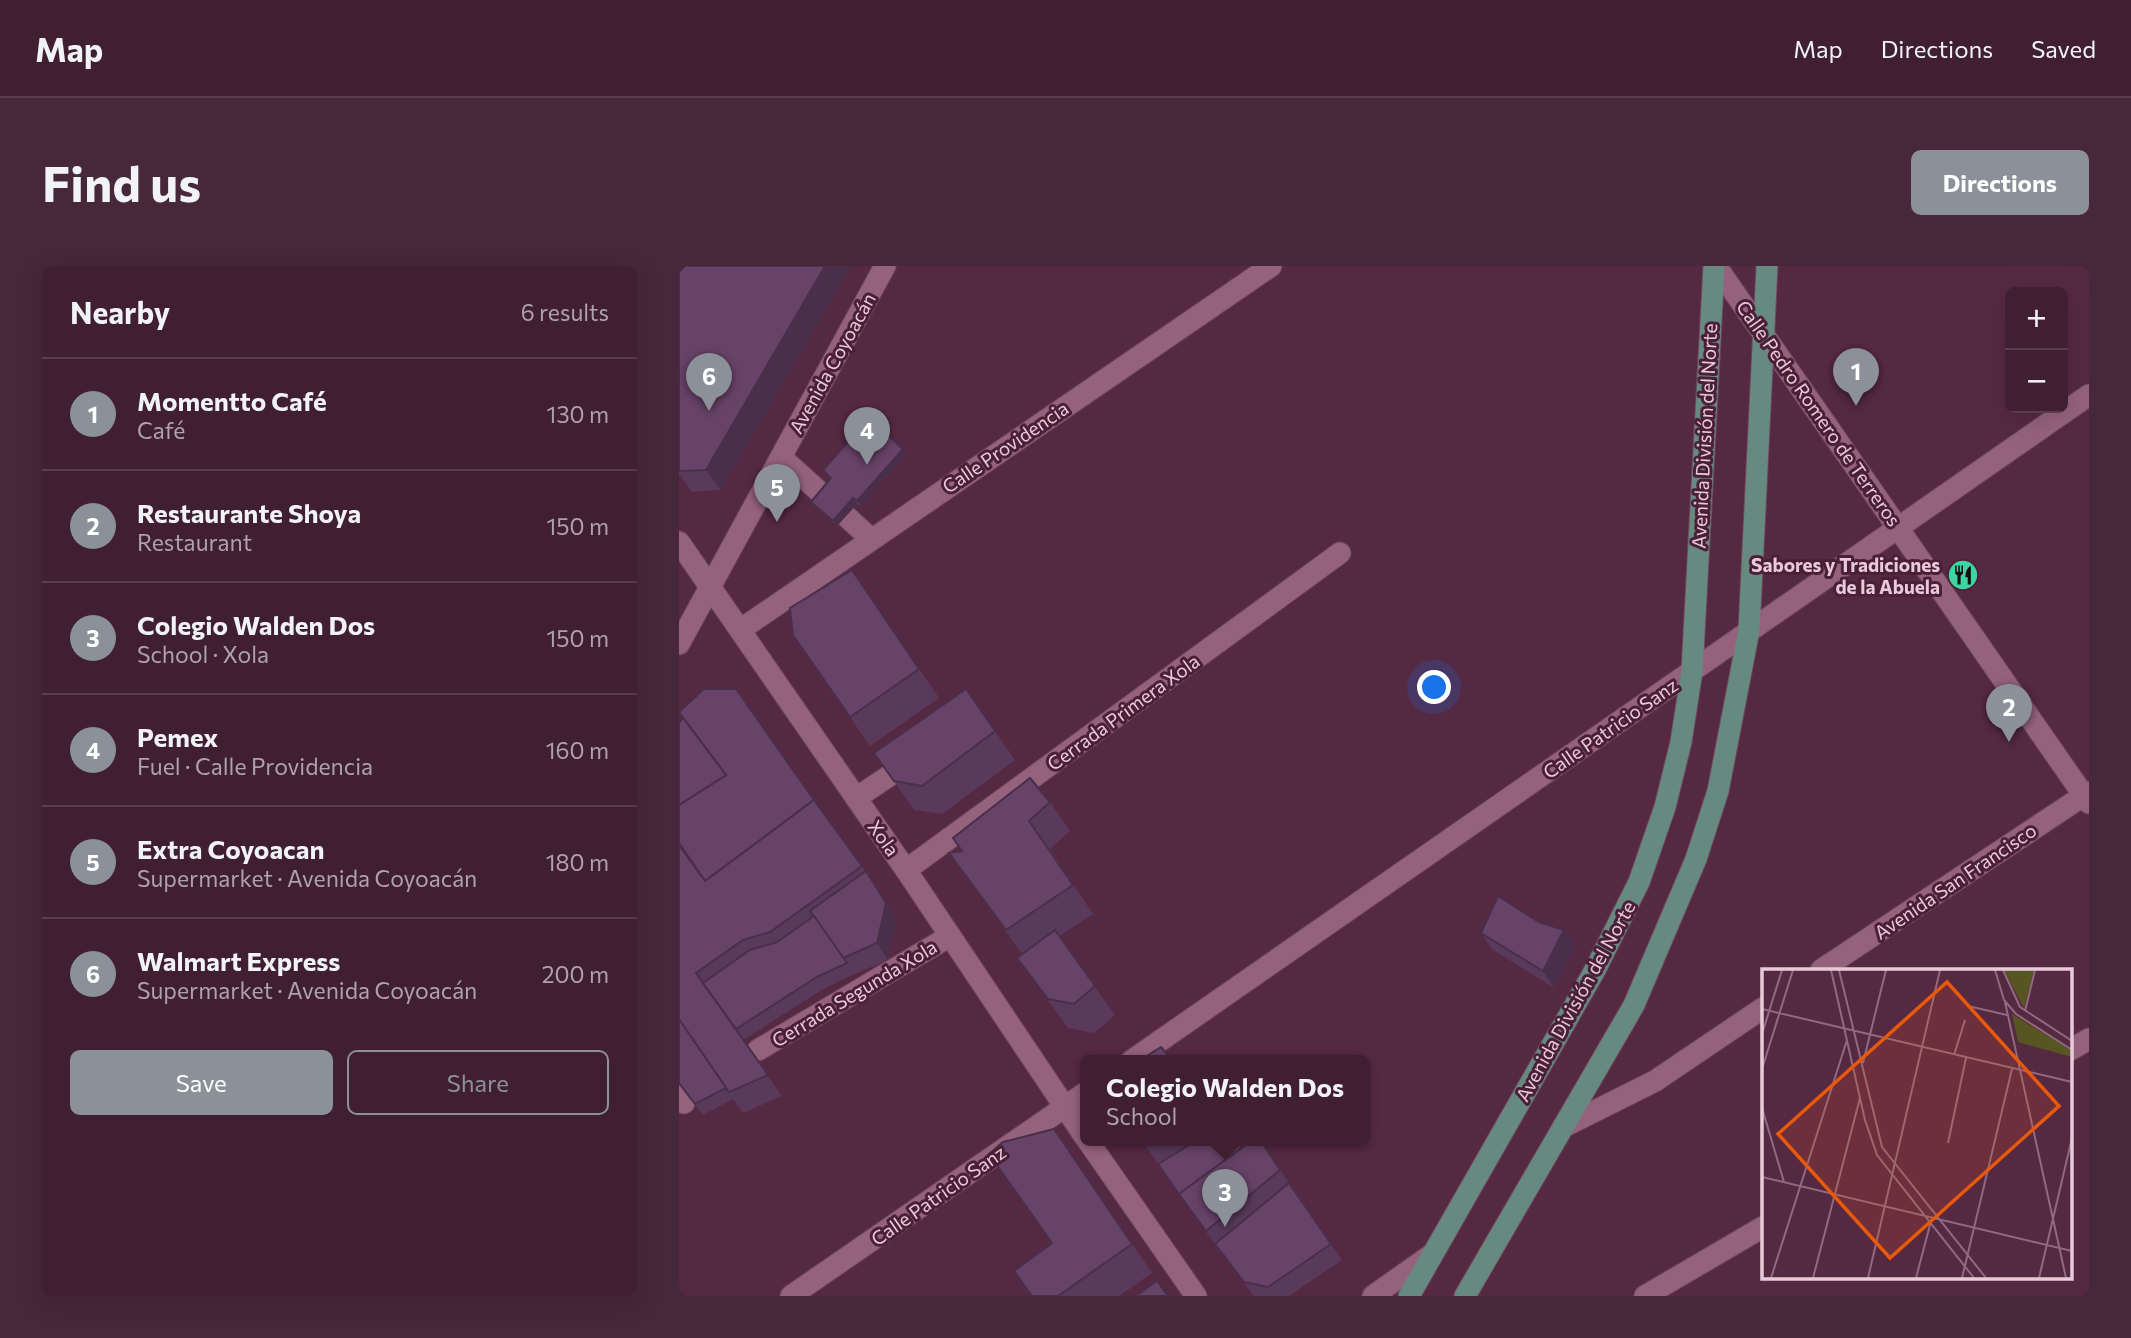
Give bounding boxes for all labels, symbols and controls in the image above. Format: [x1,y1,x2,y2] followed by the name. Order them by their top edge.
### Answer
[35,28,103,69] text: Map
[1793,34,1843,63] text: Map
[1881,34,1993,63] text: Directions
[2031,34,2096,63] text: Saved
[1911,150,2089,215] button: Directions
[42,152,201,212] text: Find us
[2005,287,2068,413] map controls
[2005,287,2068,350] button: +
[784,289,880,437] street label: Avenida Coyoacán
[70,293,170,330] text: Nearby
[1732,296,1906,530] street label: Calle Pedro Romero de Terreros
[521,298,609,326] text: 6 results
[1687,323,1721,549] street label: Avenida División del Norte
[1833,348,1879,406] pin: 1
[2005,350,2068,413] button: −
[686,353,732,411] pin: 6
[137,385,327,416] text: Momentto Café
[938,396,1072,498] street label: Calle Providencia
[88,400,98,428] text: 1
[547,400,609,428] text: 130 m
[844,407,890,465] pin: 4
[137,416,185,444] text: Café
[754,464,800,522] pin: 5
[137,497,361,528] text: Restaurante Shoya
[86,512,100,540] text: 2
[546,512,609,540] text: 150 m
[137,528,252,556] text: Restaurant
[1751,553,1940,598] place label: Sabores y Tradiciones de la Abuela
[1946,558,1980,592] restaurant icon: Sabores y Tradiciones de la Abuela
[137,609,375,640] text: Colegio Walden Dos
[86,624,100,652] text: 3
[546,624,609,652] text: 150 m
[137,640,269,668] text: School · Xola
[1042,649,1204,775] street label: Cerrada Primera Xola
[1417,670,1451,704] your location
[1538,673,1682,783] street label: Calle Patricio Sanz
[1986,684,2032,742] pin: 2
[137,721,218,752] text: Pemex
[86,736,100,764] text: 4
[546,736,609,764] text: 160 m
[137,752,373,780] text: Fuel · Calle Providencia
[864,816,904,860] street label: Xola
[1870,818,2040,944] street label: Avenida San Francisco
[137,833,324,864] text: Extra Coyoacan
[86,848,100,876] text: 5
[546,848,609,876] text: 180 m
[137,864,477,892] text: Supermarket · Avenida Coyoacán
[1510,897,1640,1105] street label: Avenida División del Norte
[767,935,941,1051] street label: Cerrada Segunda Xola
[137,945,340,976] text: Walmart Express
[86,960,100,988] text: 6
[542,960,609,988] text: 200 m
[1762,969,2071,1278] inset map
[137,976,477,1004] text: Supermarket · Avenida Coyoacán
[70,1050,333,1115] button: Save
[347,1050,609,1115] button: Share
[1080,1055,1370,1146] popup
[1106,1071,1344,1102] text: Colegio Walden Dos
[1106,1102,1177,1130] text: School
[866,1140,1010,1250] street label: Calle Patricio Sanz
[1202,1169,1248,1227] pin: 3

